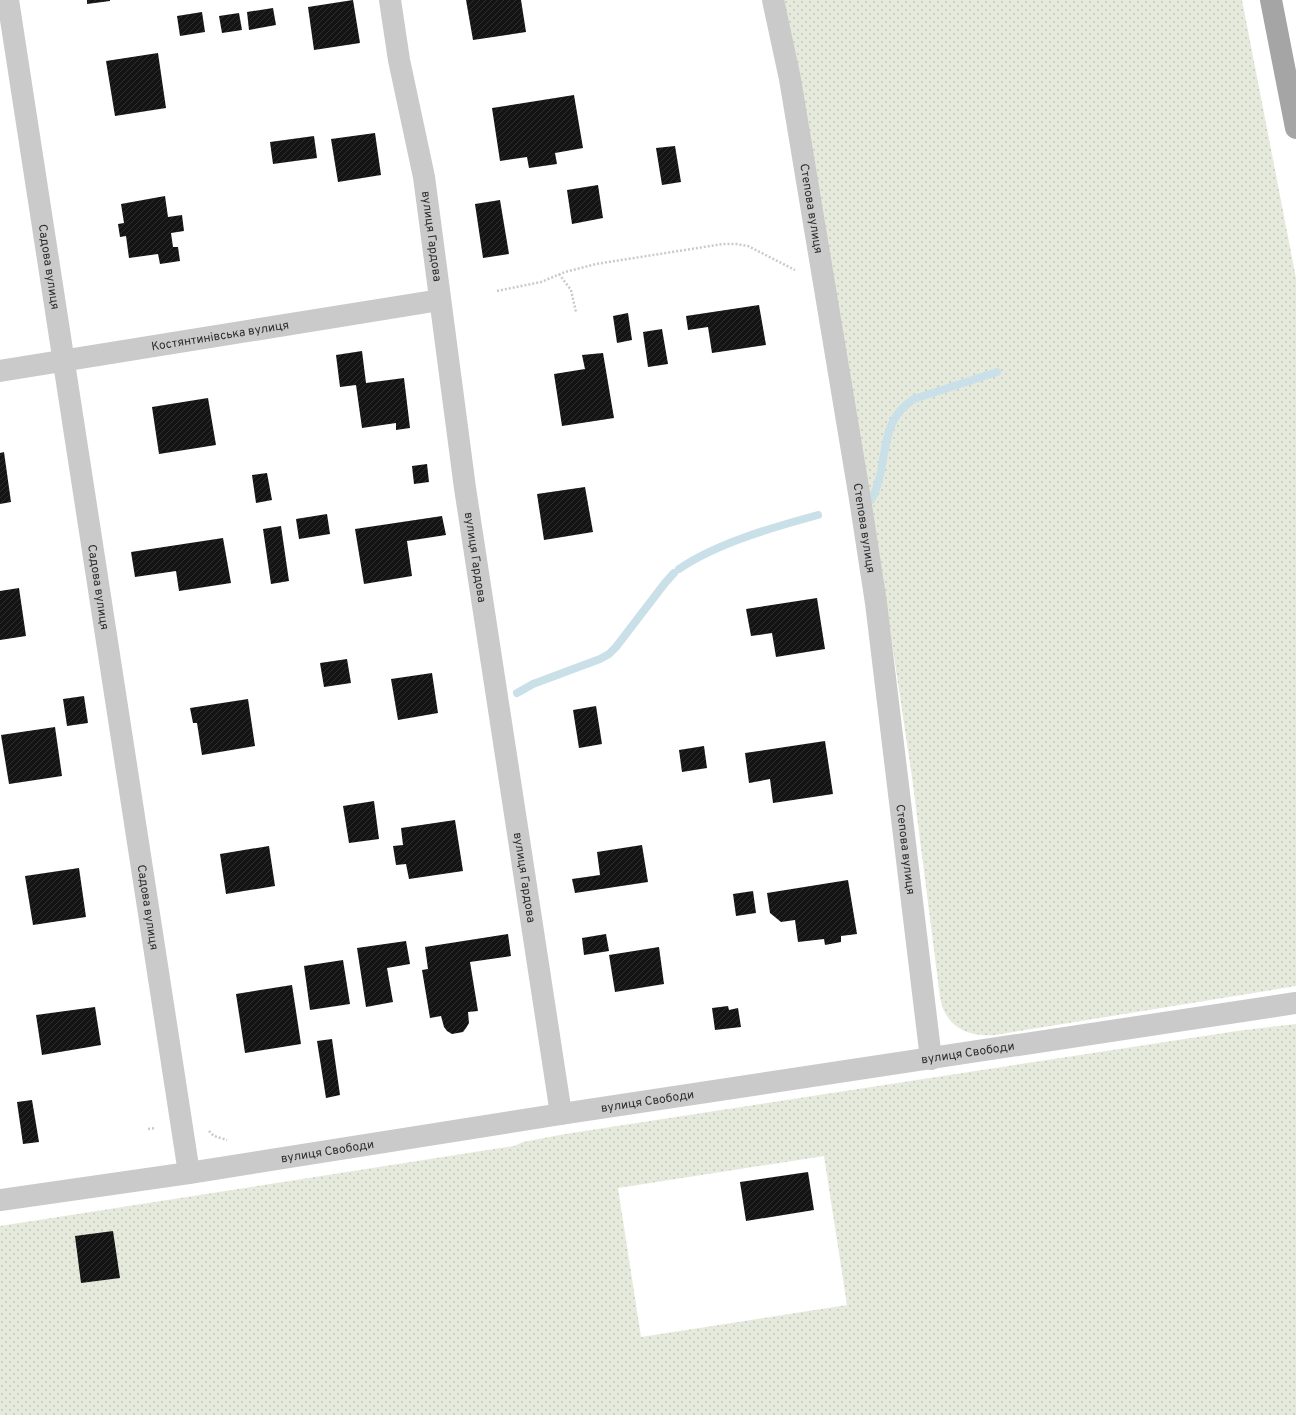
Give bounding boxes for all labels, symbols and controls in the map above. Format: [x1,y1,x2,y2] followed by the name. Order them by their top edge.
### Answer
[795,162,826,255] street label: Степова вулиця
[417,190,445,283] street label: вулиця Гардова
[34,223,63,311] street label: Садова вулиця
[150,317,290,355] street label: Костянтинівська вулиця
[848,482,878,574] street label: Степова вулиця
[460,511,489,604] street label: вулиця Гардова
[83,543,112,631] street label: Садова вулиця
[891,803,918,896] street label: Степова вулиця
[509,831,539,924] street label: вулиця Гардова
[133,864,161,951] street label: Садова вулиця
[920,1039,1016,1068] street label: вулиця Свободи
[600,1087,695,1117] street label: вулиця Свободи
[280,1137,375,1167] street label: вулиця Свободи

